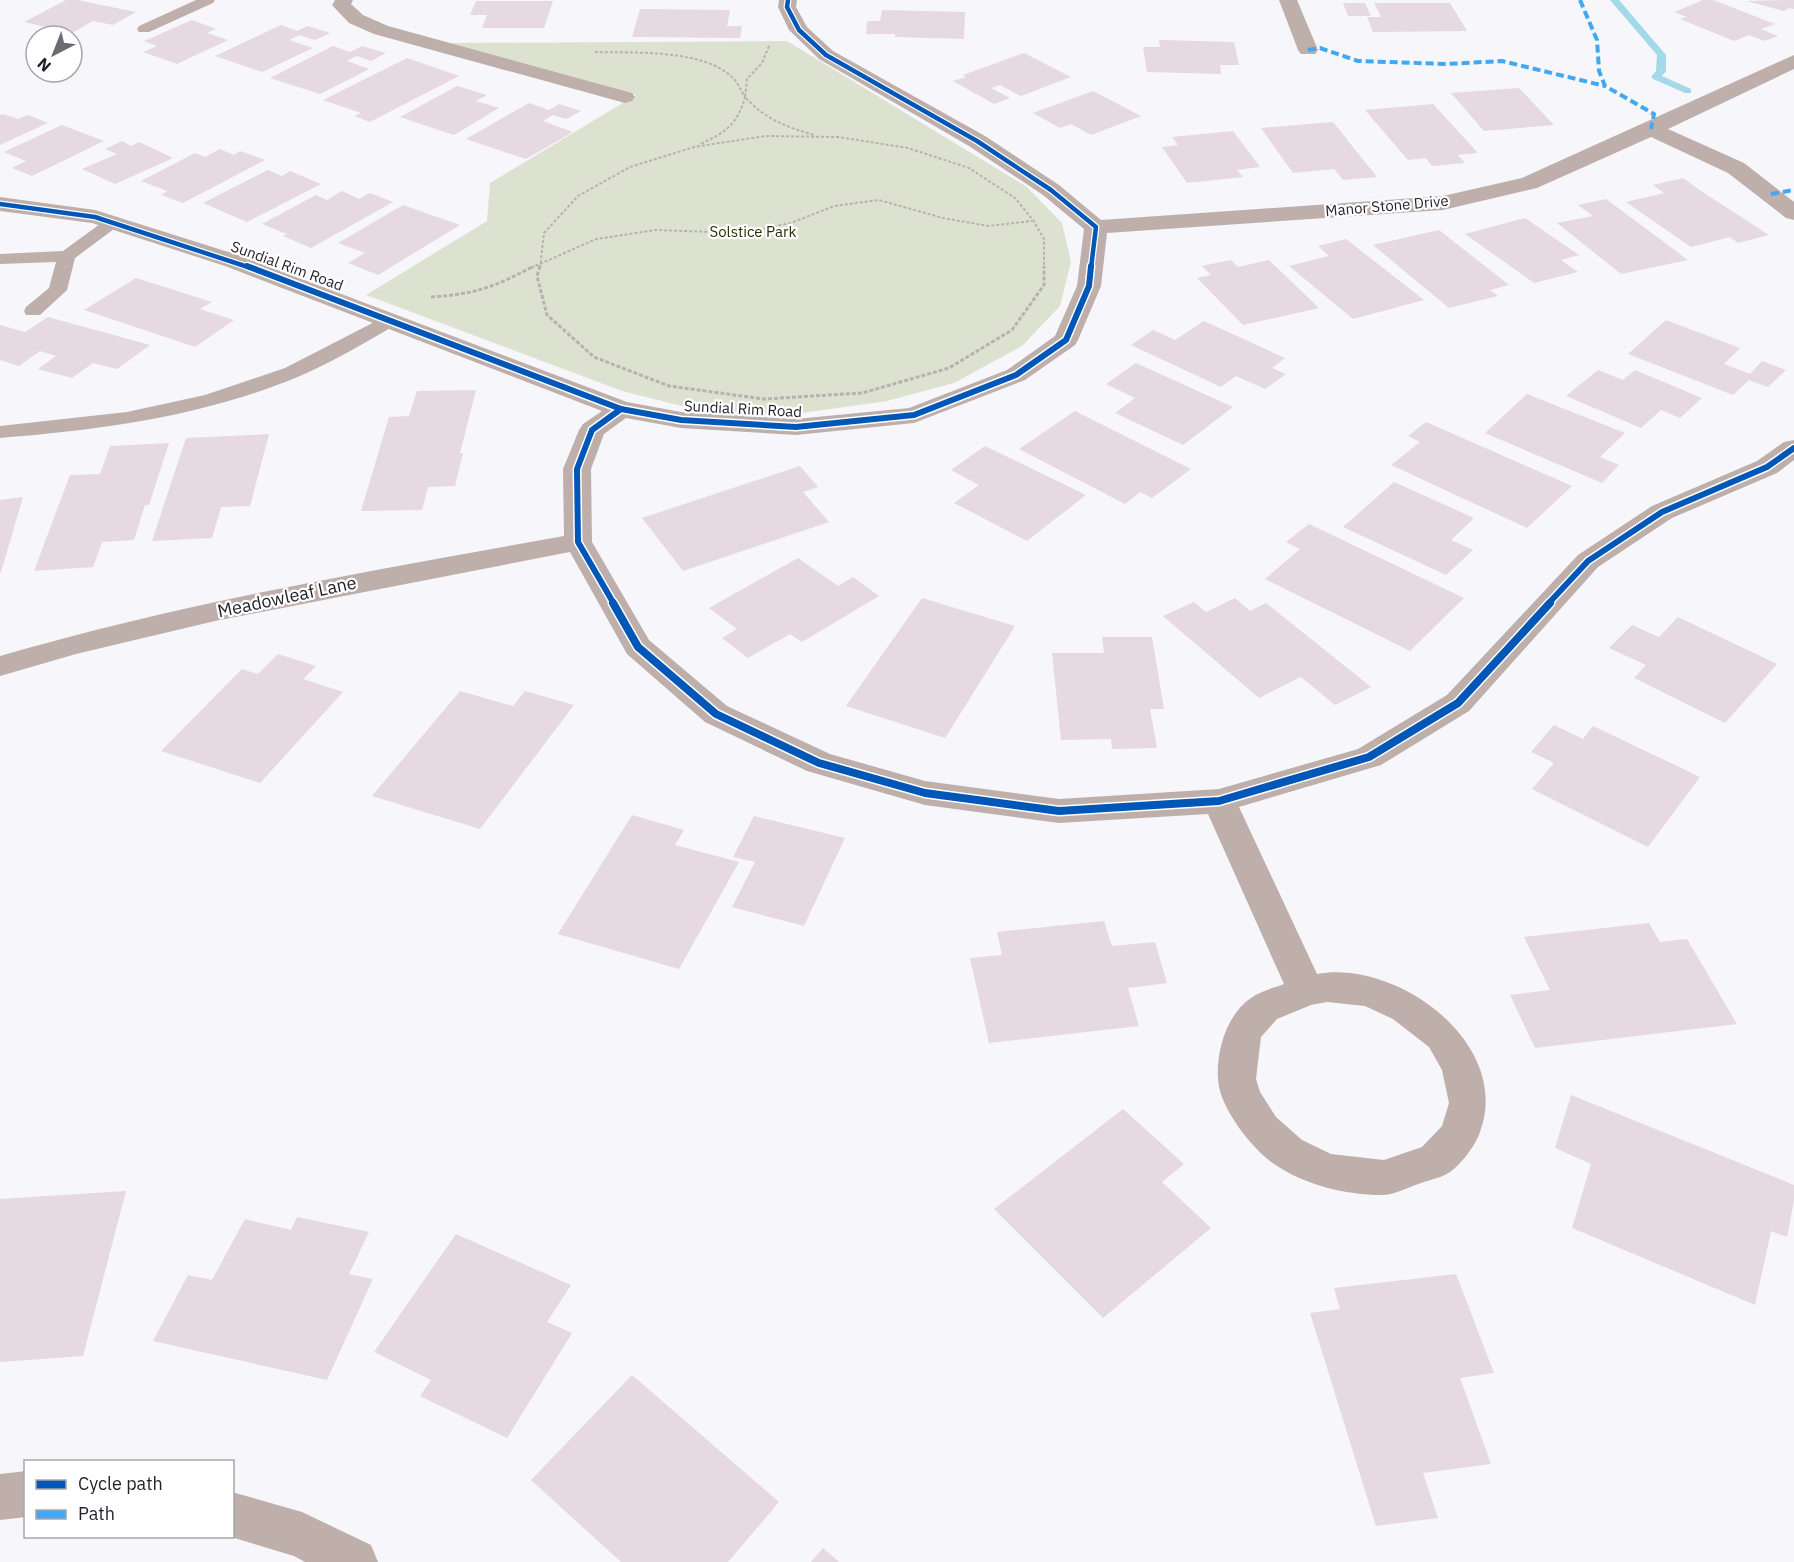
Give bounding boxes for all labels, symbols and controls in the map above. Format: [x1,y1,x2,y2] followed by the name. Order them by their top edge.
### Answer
[24,24,84,84] north arrow
[33,54,55,76] text: N
[1325,191,1449,220] street label: Manor Stone Drive
[709,222,797,241] park label: Solstice Park
[228,236,346,295] street label: Sundial Rim Road
[683,396,803,421] street label: Sundial Rim Road
[215,571,359,622] street label: Meadowleaf Lane
[24,1460,234,1538] legend
[78,1472,163,1495] text: Cycle path
[78,1502,115,1525] text: Path

